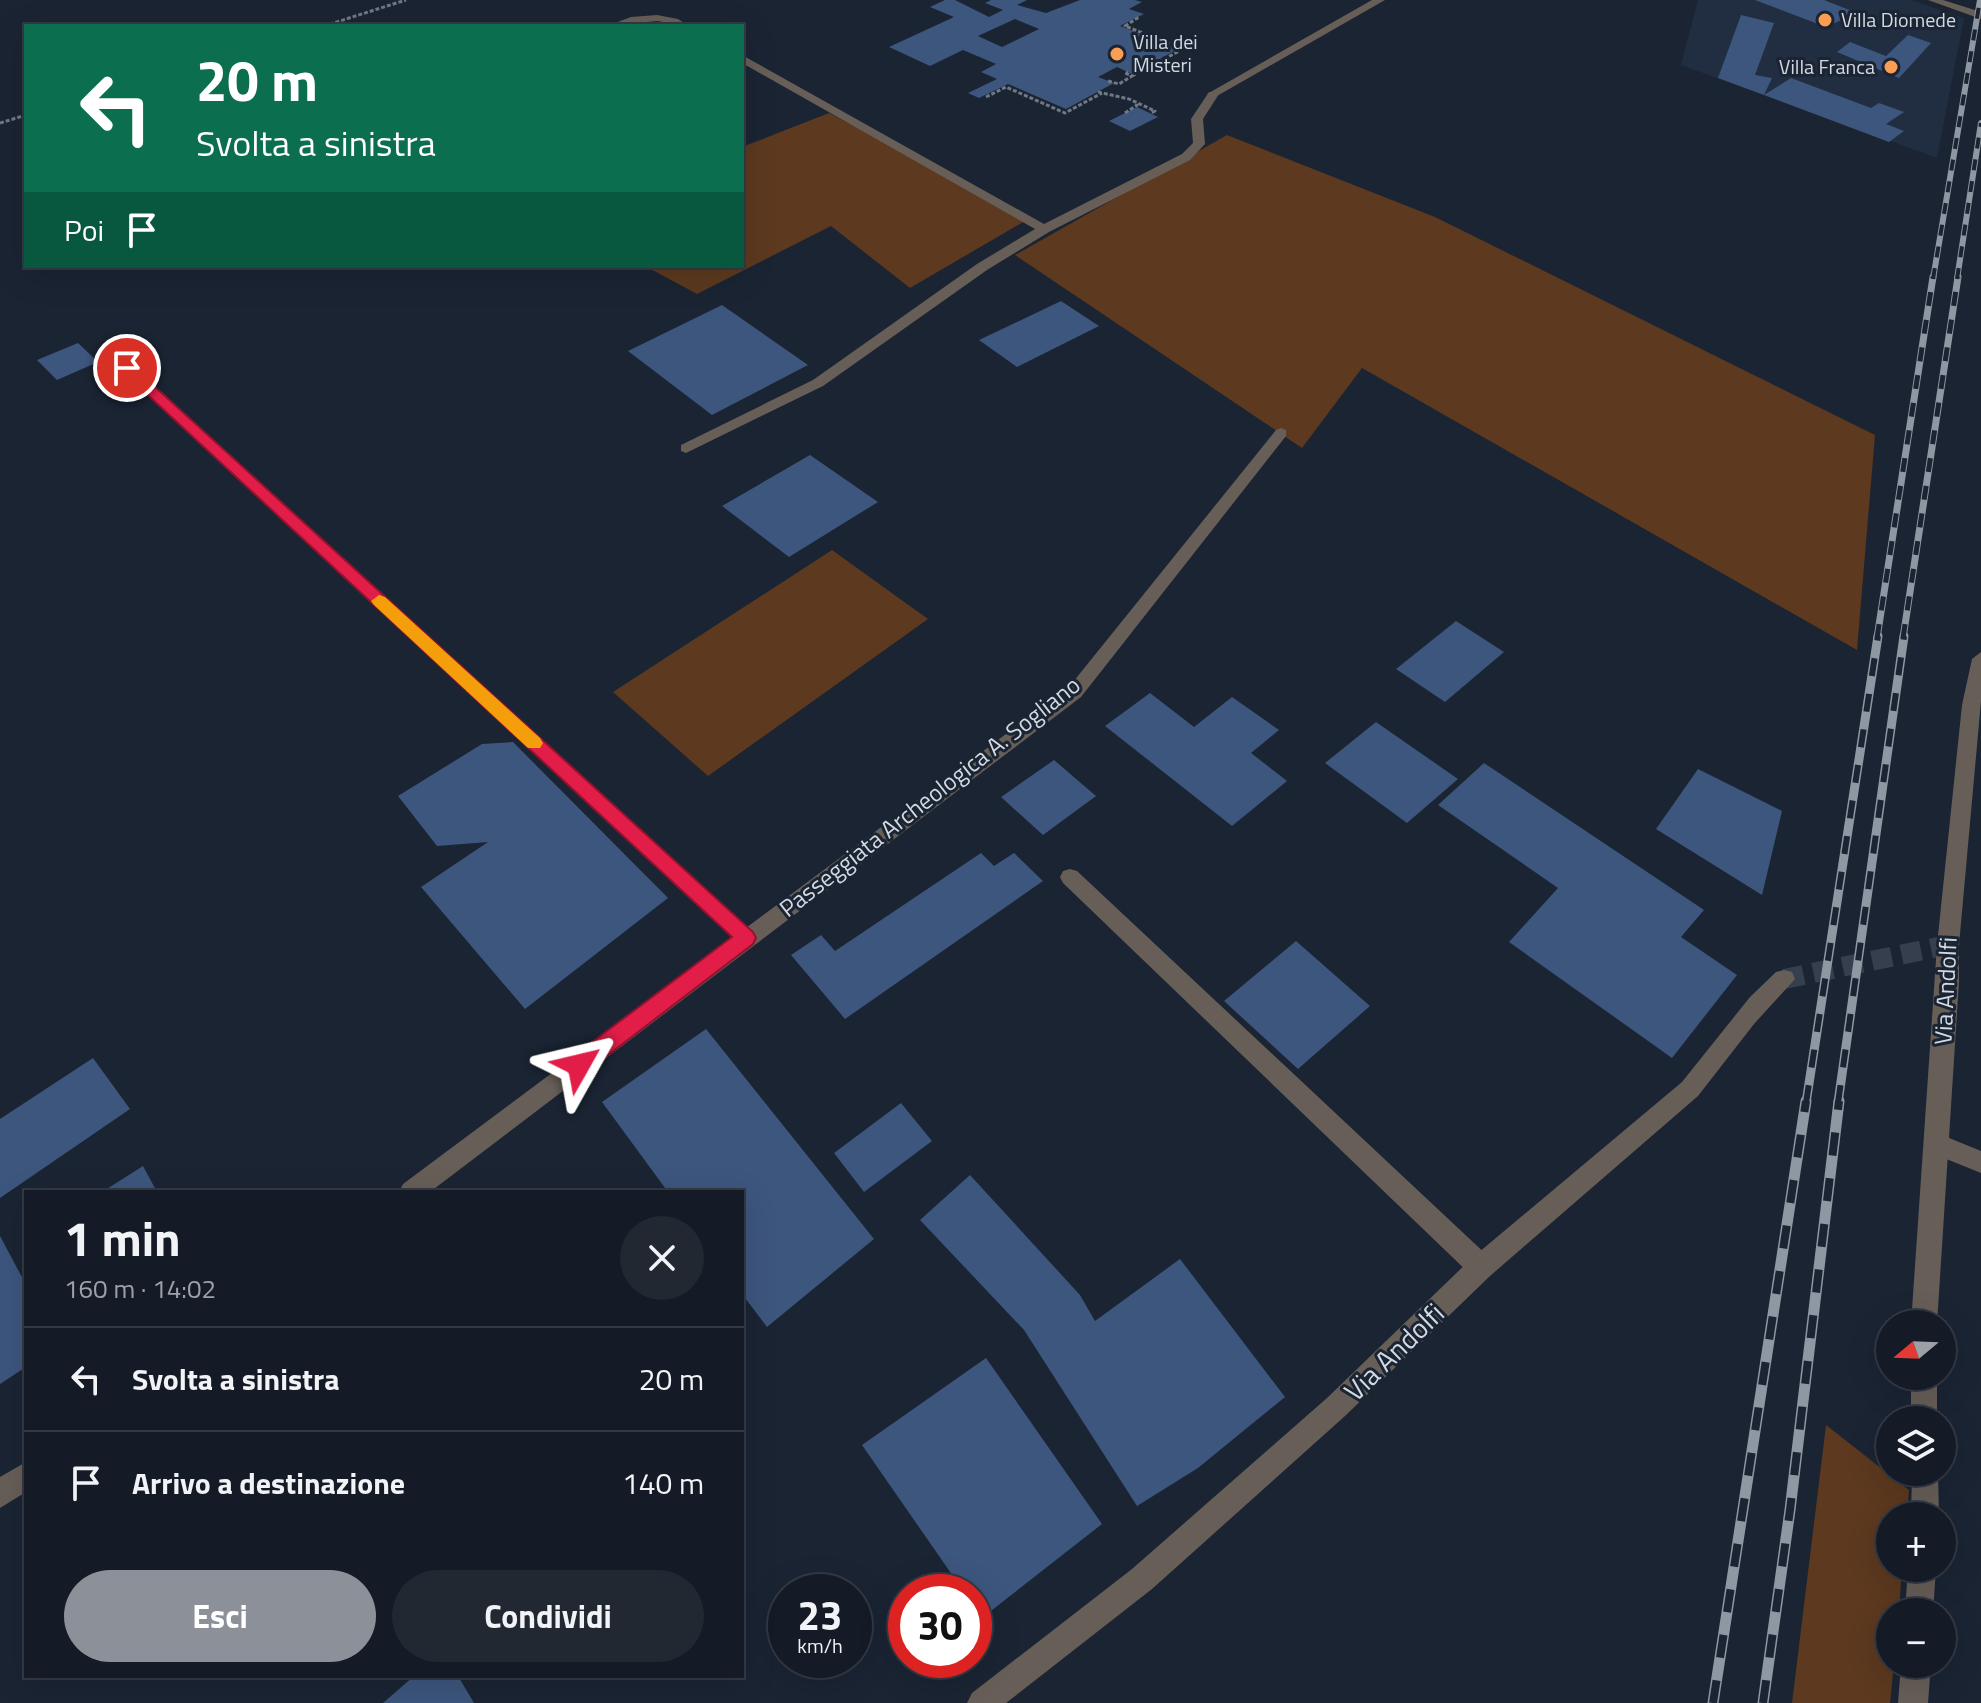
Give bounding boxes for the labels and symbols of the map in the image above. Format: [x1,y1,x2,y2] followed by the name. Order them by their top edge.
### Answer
[1841,4,1956,35] place label: Villa Diomede
[1816,11,1834,29] marker: Villa Diomede
[1133,26,1198,80] place label: Villa dei Misteri
[1108,45,1126,63] marker: Villa dei Misteri
[1779,51,1875,82] place label: Villa Franca
[1882,58,1900,76] marker: Villa Franca
[93,334,161,402] pin
[771,667,1088,925] street label: Passeggiata Archeologica A. Sogliano
[1924,936,1966,1046] street label: Via Andolfi
[537,1023,621,1107] position arrow
[1333,1292,1454,1411] street label: Via Andolfi
[1876,1310,1956,1390] north arrow
[888,1574,992,1678] speed limit sign: 30

